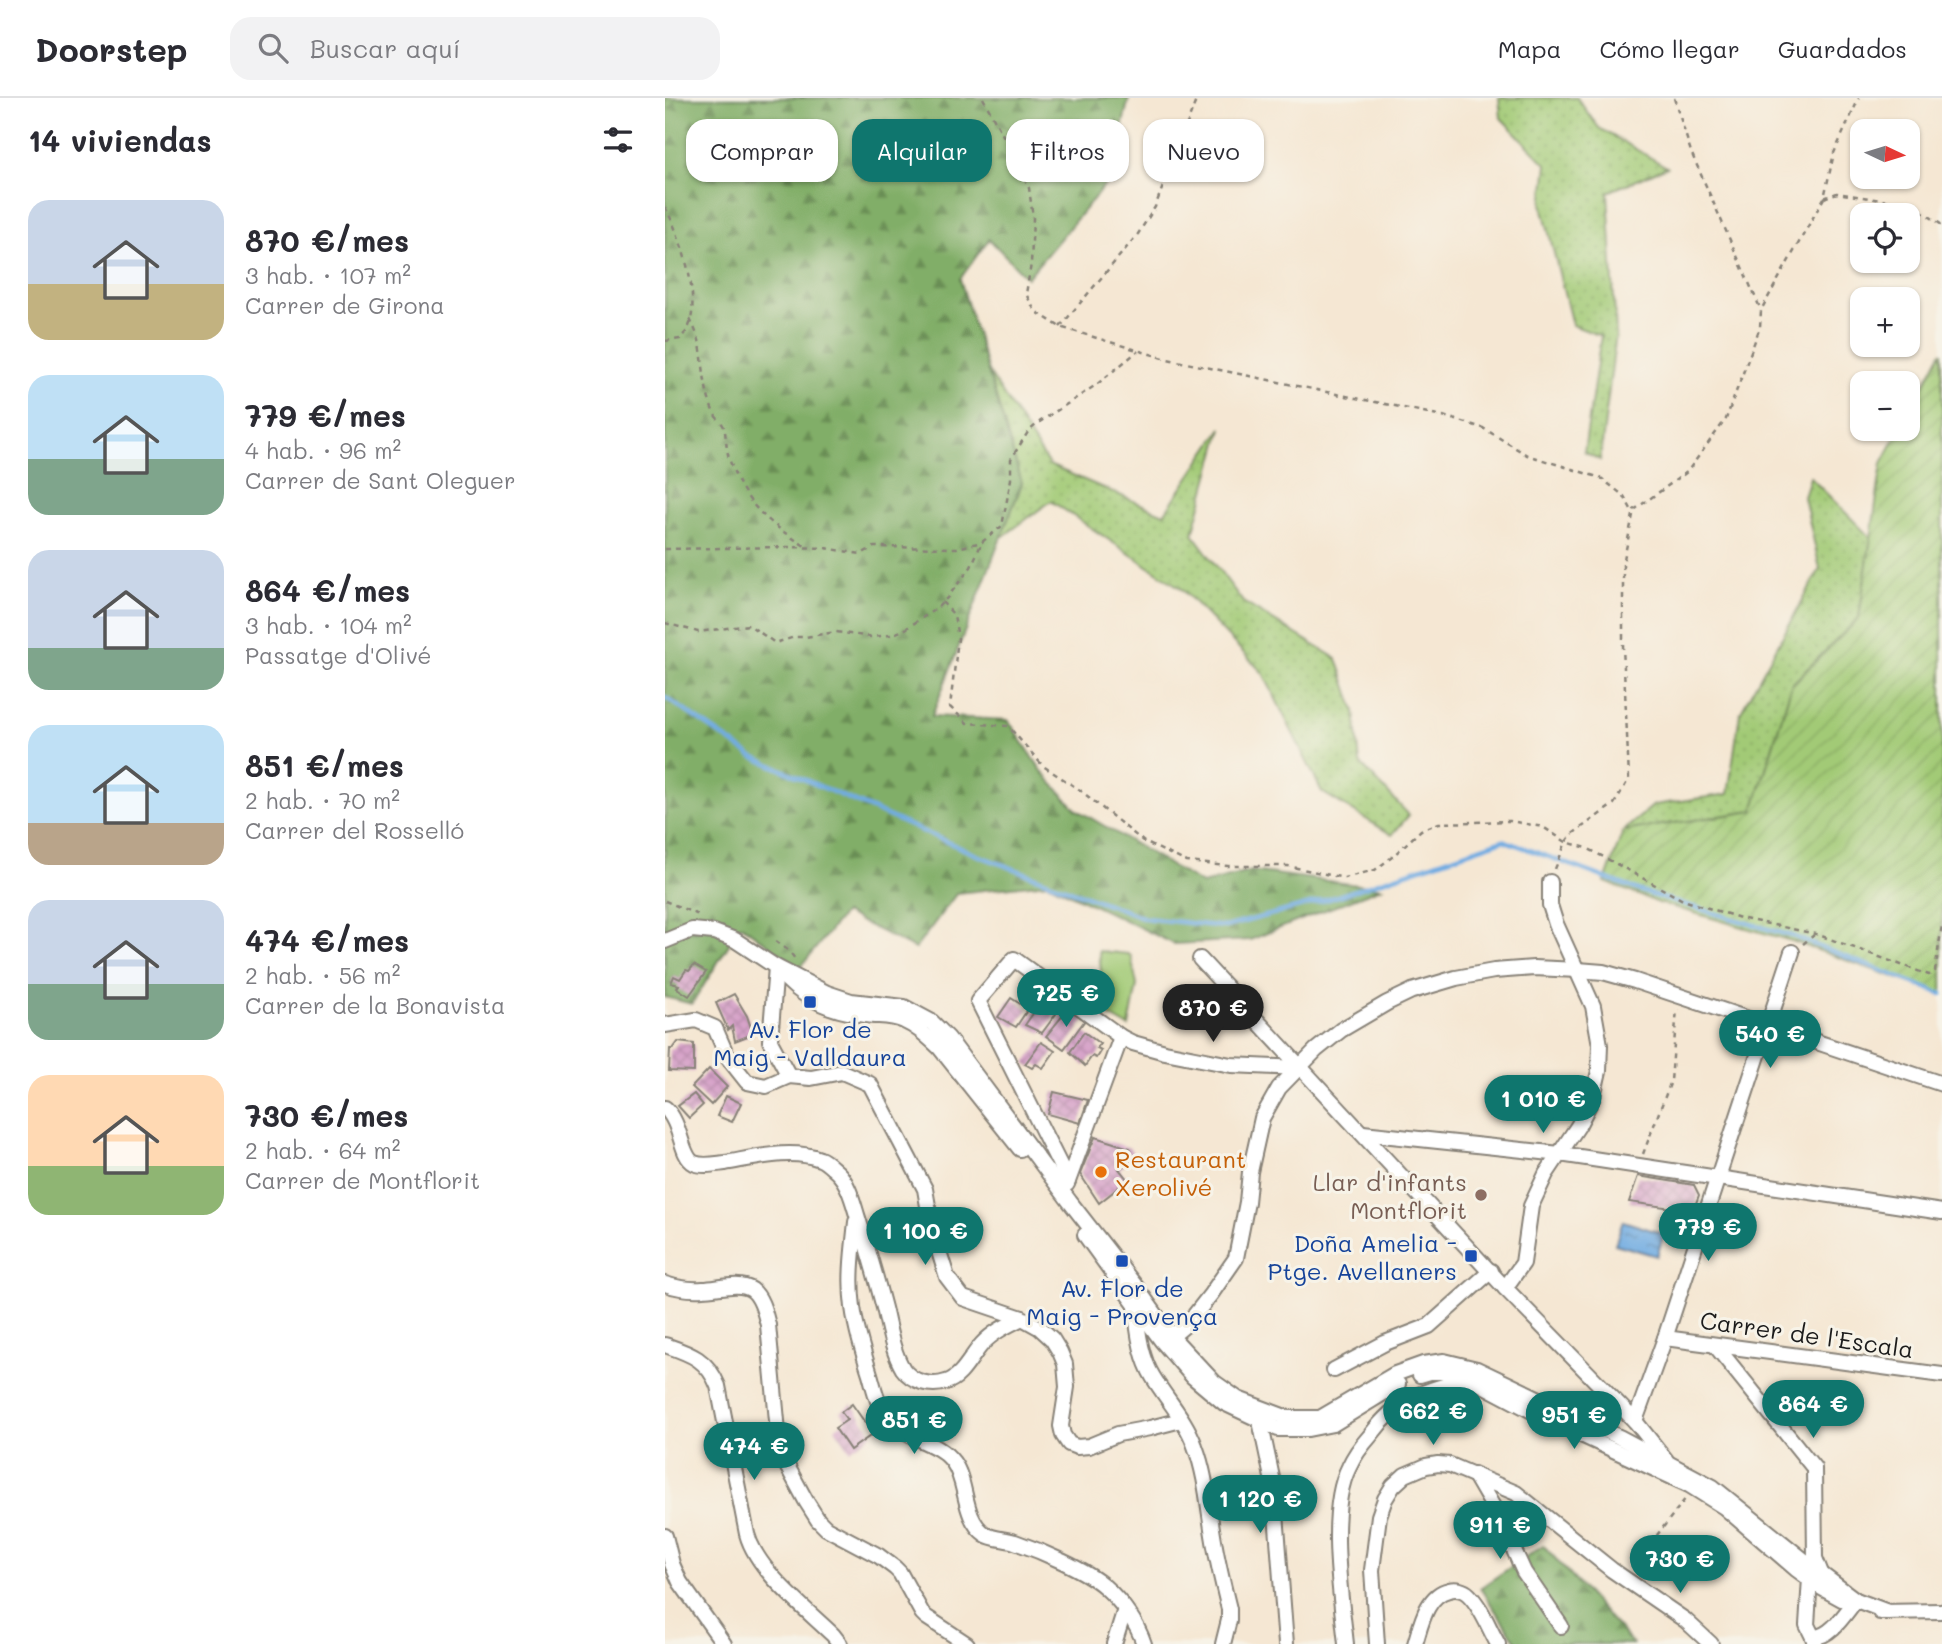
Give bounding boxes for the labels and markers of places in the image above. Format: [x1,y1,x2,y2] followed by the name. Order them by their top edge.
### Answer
[1017,970,1115,1029] pin: 725 €
[1164,984,1262,1044] pin: 870 €
[802,994,818,1010] marker: Av. Flor de Maig - Valldaura
[1721,1010,1819,1070] pin: 540 €
[713,1013,907,1072] place label: Av. Flor de Maig - Valldaura
[1478,1076,1608,1135] pin: 1 010 €
[1115,1143,1246,1202] place label: Restaurant Xerolivé
[1093,1164,1109,1180] marker: Restaurant Xerolivé
[1313,1166,1467,1225] place label: Llar d'infants Montflorit
[1473,1187,1489,1203] marker: Llar d'infants Montflorit
[1659,1204,1757,1263] pin: 779 €
[860,1208,990,1267] pin: 1 100 €
[1268,1227,1457,1286] place label: Doña Amelia - Ptge. Avellaners
[1463,1248,1479,1264] marker: Doña Amelia - Ptge. Avellaners
[1114,1253,1130,1269] marker: Av. Flor de Maig - Provença
[1026,1272,1218,1331] place label: Av. Flor de Maig - Provença
[1764,1380,1862,1440] pin: 864 €
[1384,1388,1482,1447] pin: 662 €
[1525,1392,1623,1451] pin: 951 €
[865,1396,963,1456] pin: 851 €
[705,1422,803,1482] pin: 474 €
[1195,1476,1325,1535] pin: 1 120 €
[1451,1502,1549,1561] pin: 911 €
[1631,1536,1729,1595] pin: 730 €

